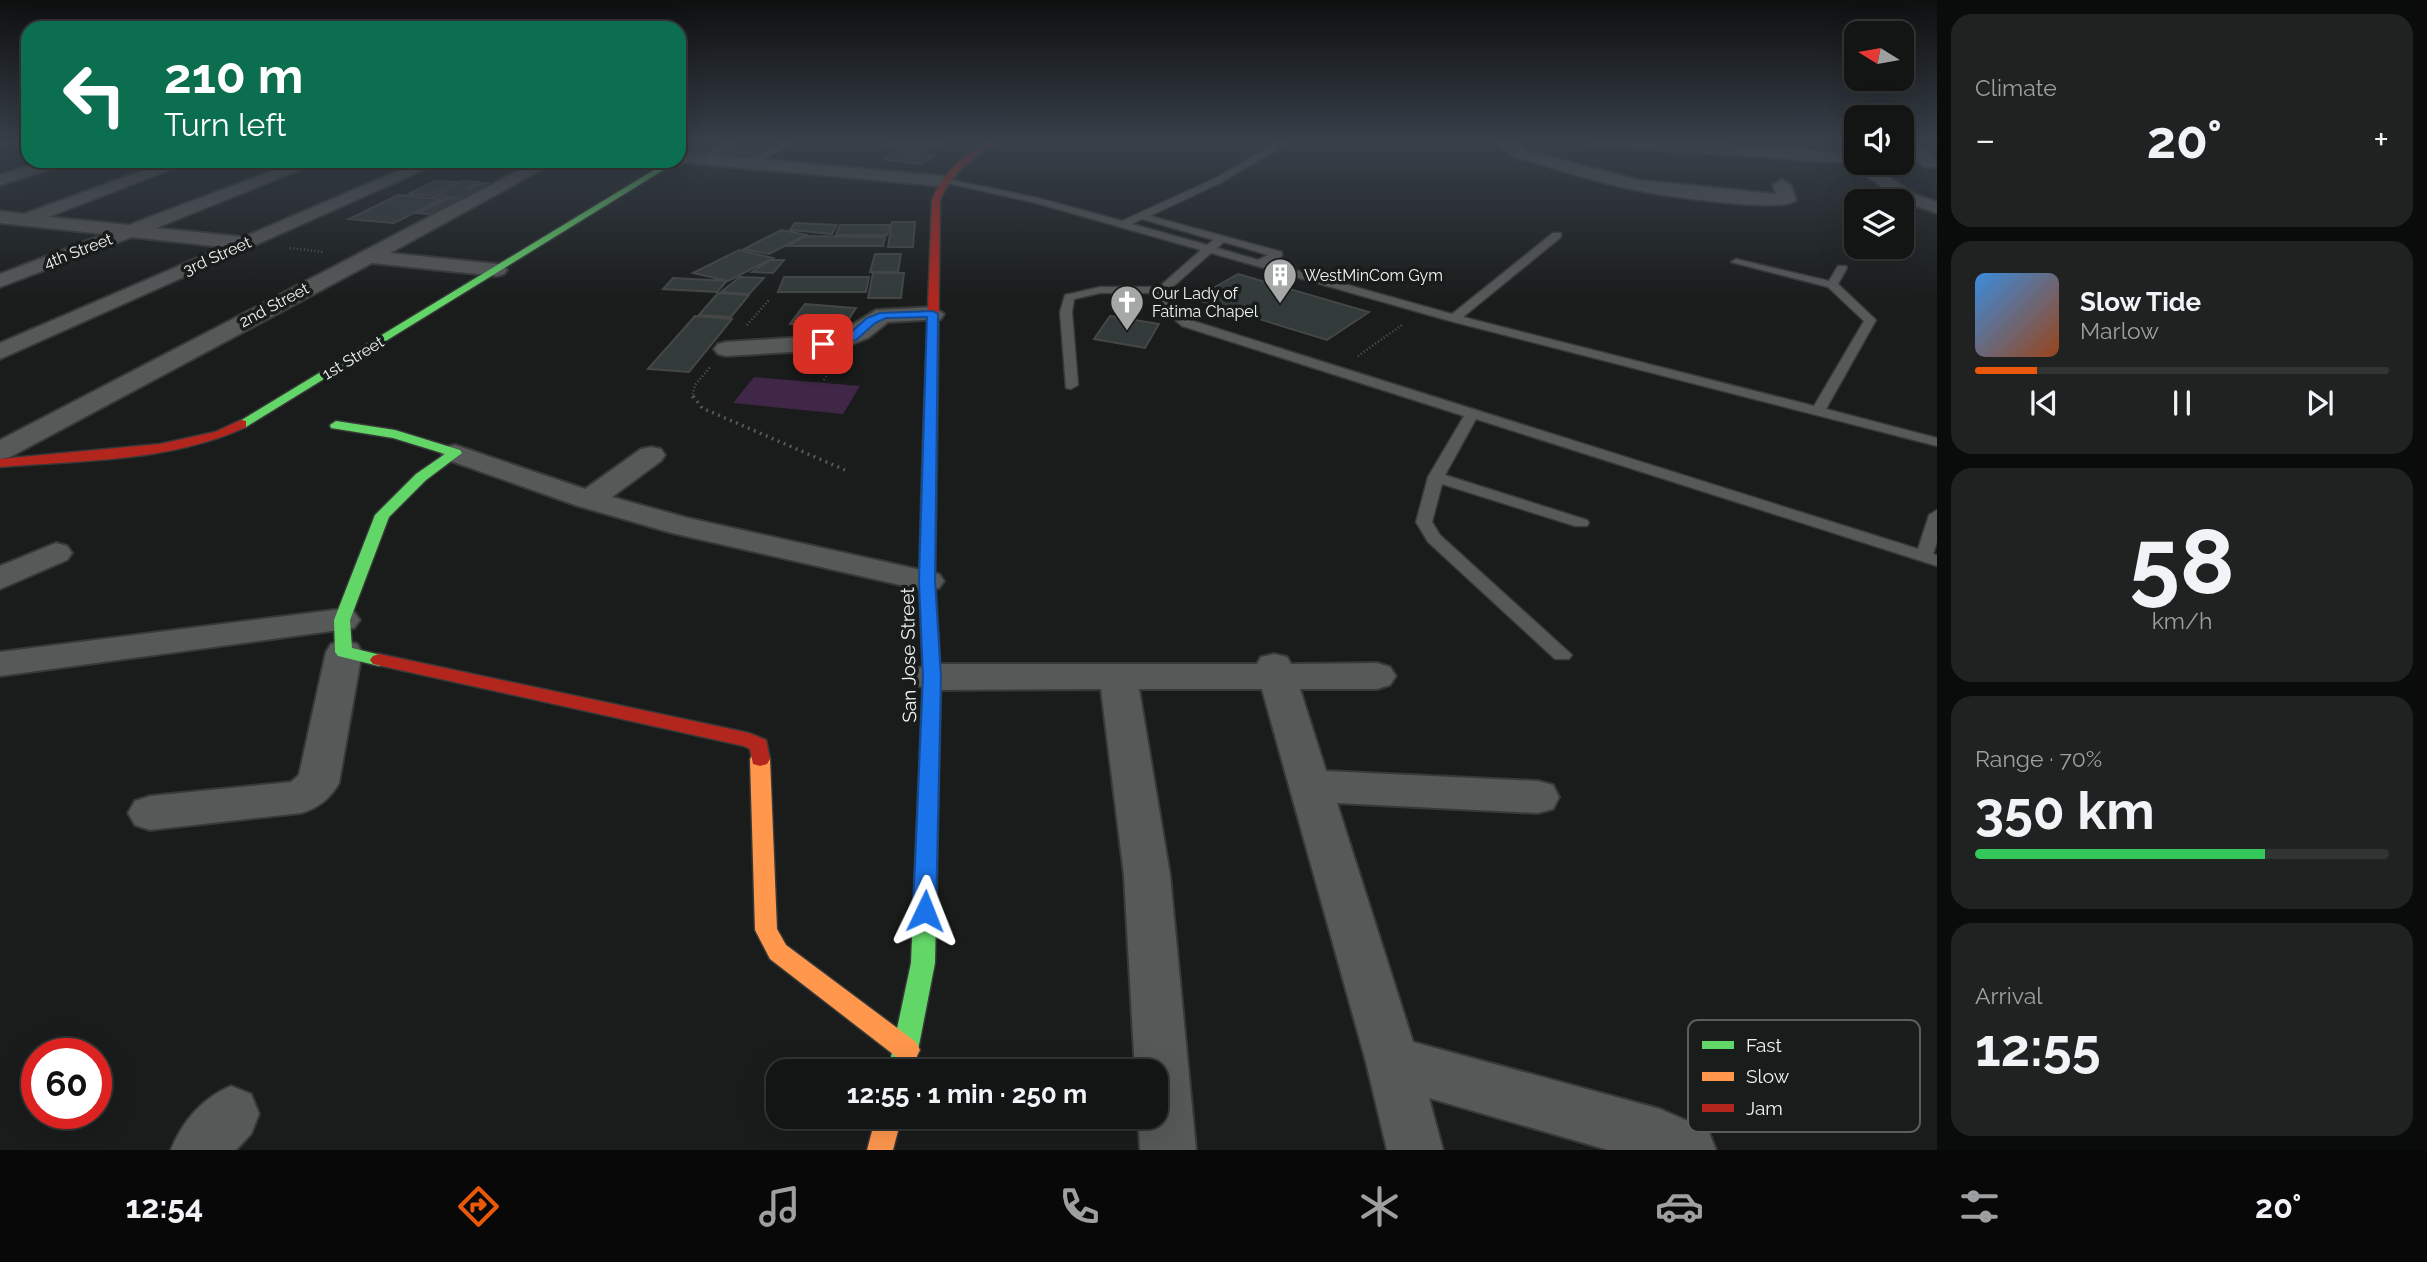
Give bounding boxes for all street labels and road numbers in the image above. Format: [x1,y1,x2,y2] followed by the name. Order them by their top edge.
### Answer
[41,229,116,273] street label: 4th Street
[180,232,254,279] street label: 3rd Street
[236,278,313,331] street label: 2nd Street
[319,332,388,384] street label: 1st Street
[896,586,920,723] street label: San Jose Street

